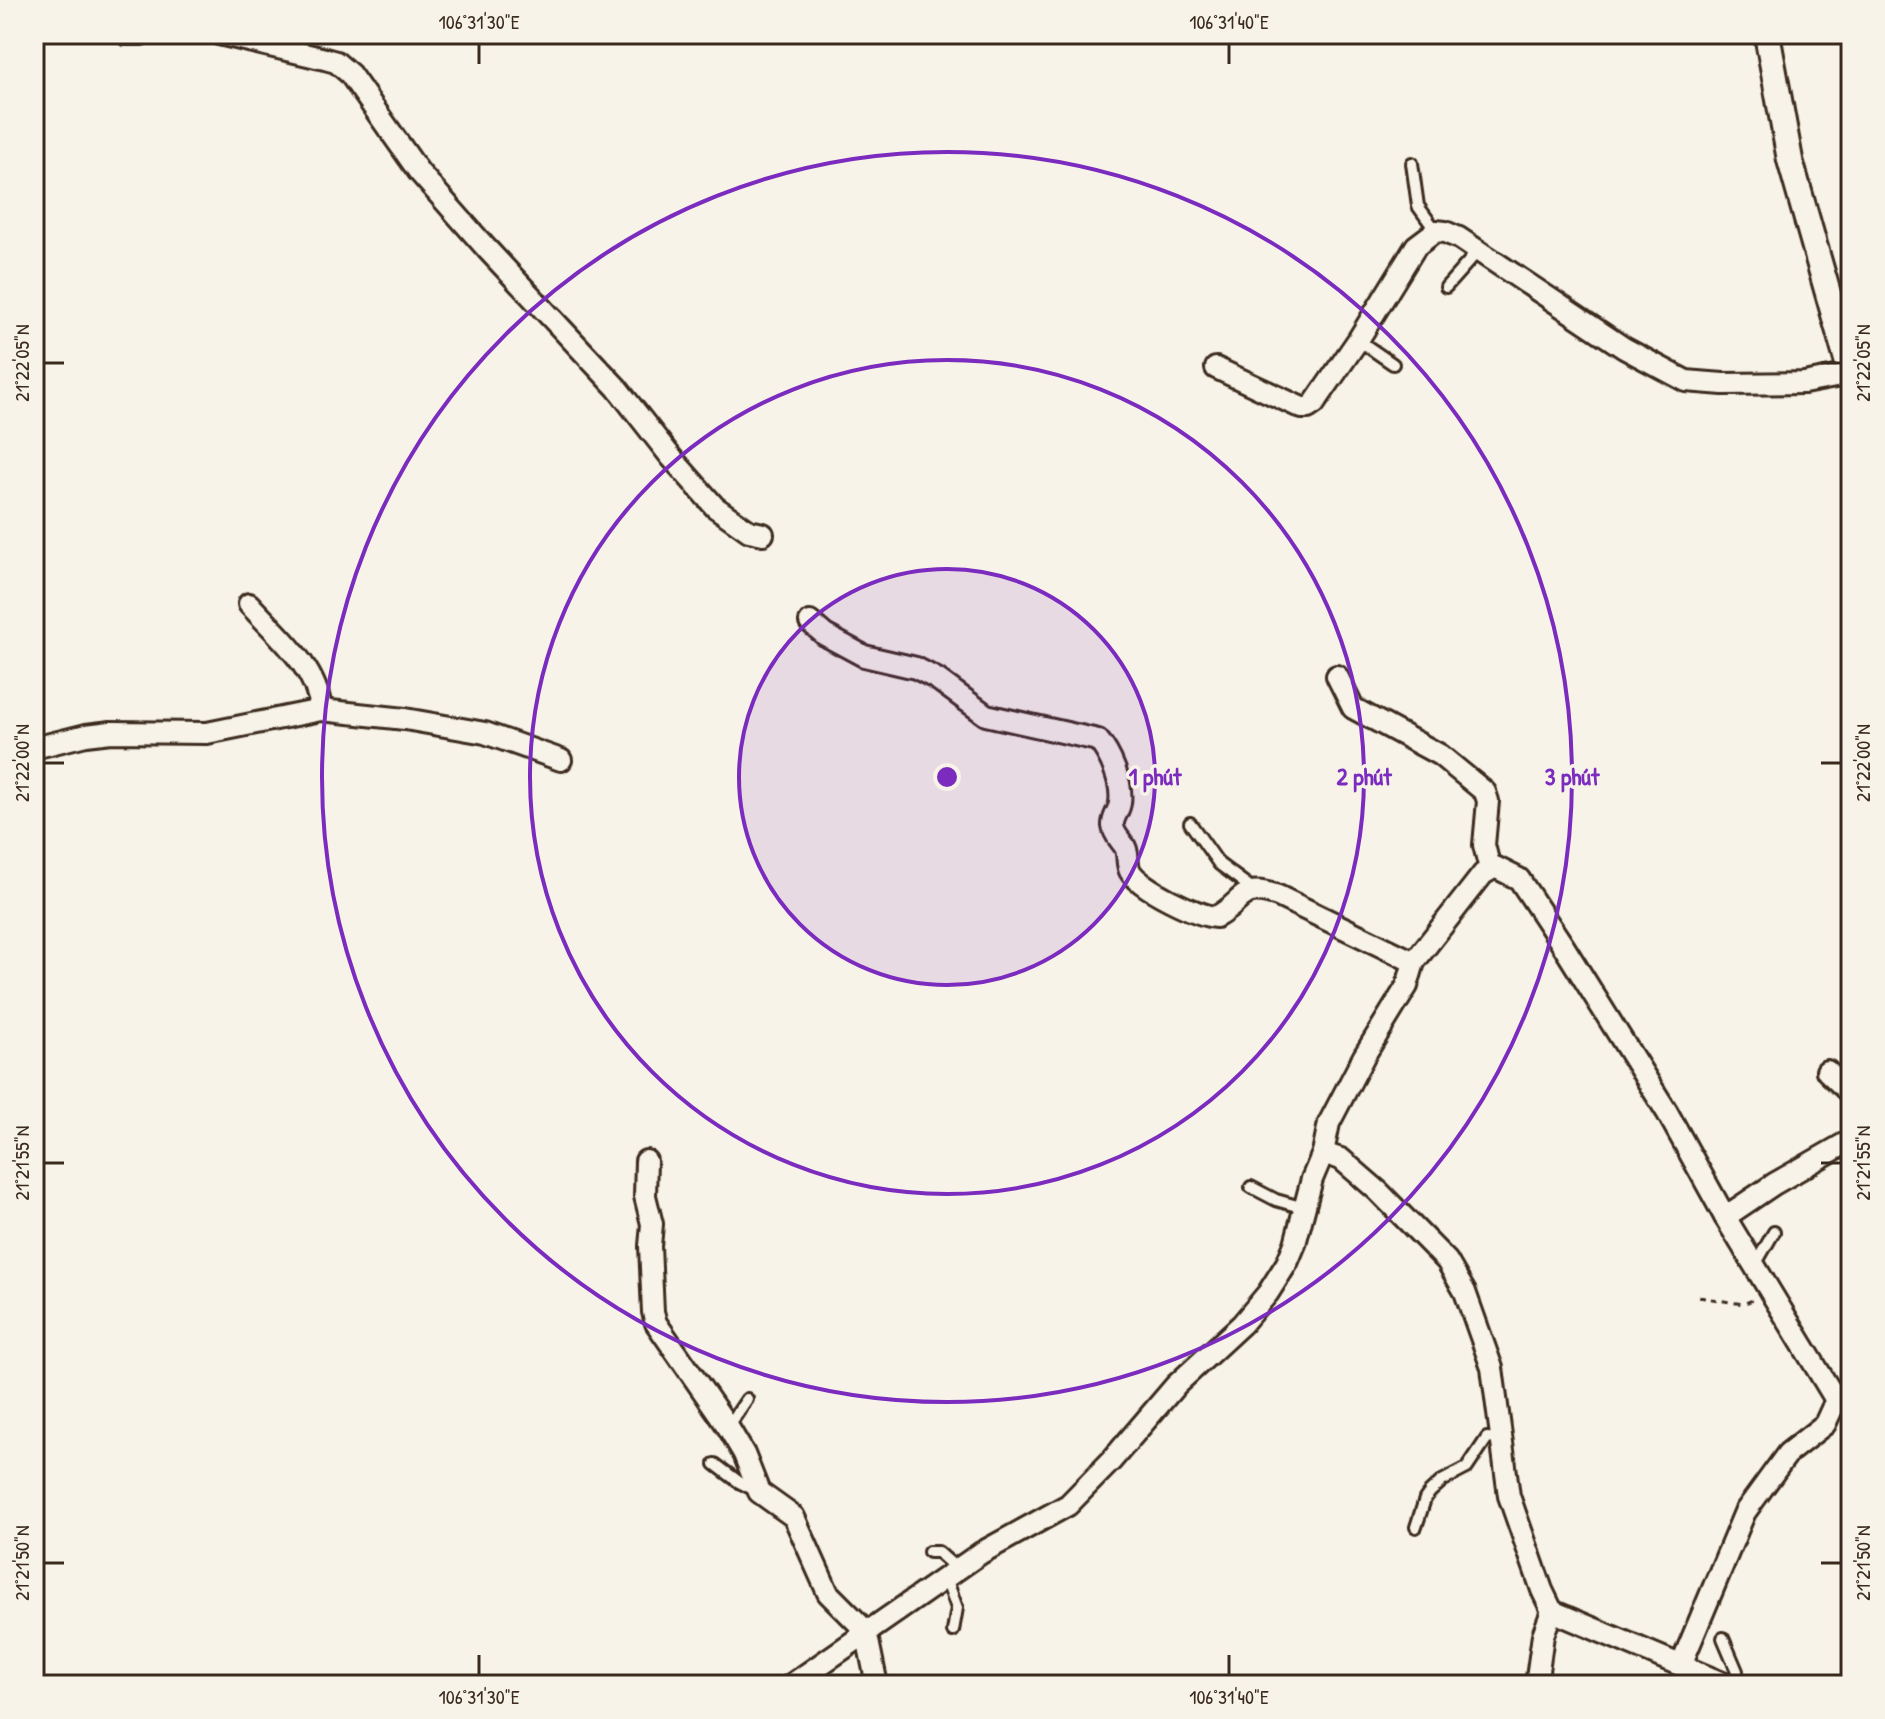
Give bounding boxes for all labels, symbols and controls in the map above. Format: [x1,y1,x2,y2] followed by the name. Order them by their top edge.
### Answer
[438,8,520,35] text: 106°31'30"E
[1189,8,1269,35] text: 106°31'40"E
[8,324,35,402] text: 21°22'05"N
[1849,324,1876,402] text: 21°22'05"N
[8,724,35,802] text: 21°22'00"N
[1849,724,1876,802] text: 21°22'00"N
[1129,760,1182,793] text: 1 phút
[1337,760,1392,793] text: 2 phút
[1545,760,1600,793] text: 3 phút
[933,763,961,791] centre of rings
[8,1126,35,1200] text: 21°21'55"N
[1849,1126,1876,1200] text: 21°21'55"N
[8,1525,35,1601] text: 21°21'50"N
[1849,1525,1876,1601] text: 21°21'50"N
[438,1683,520,1710] text: 106°31'30"E
[1189,1683,1269,1710] text: 106°31'40"E

